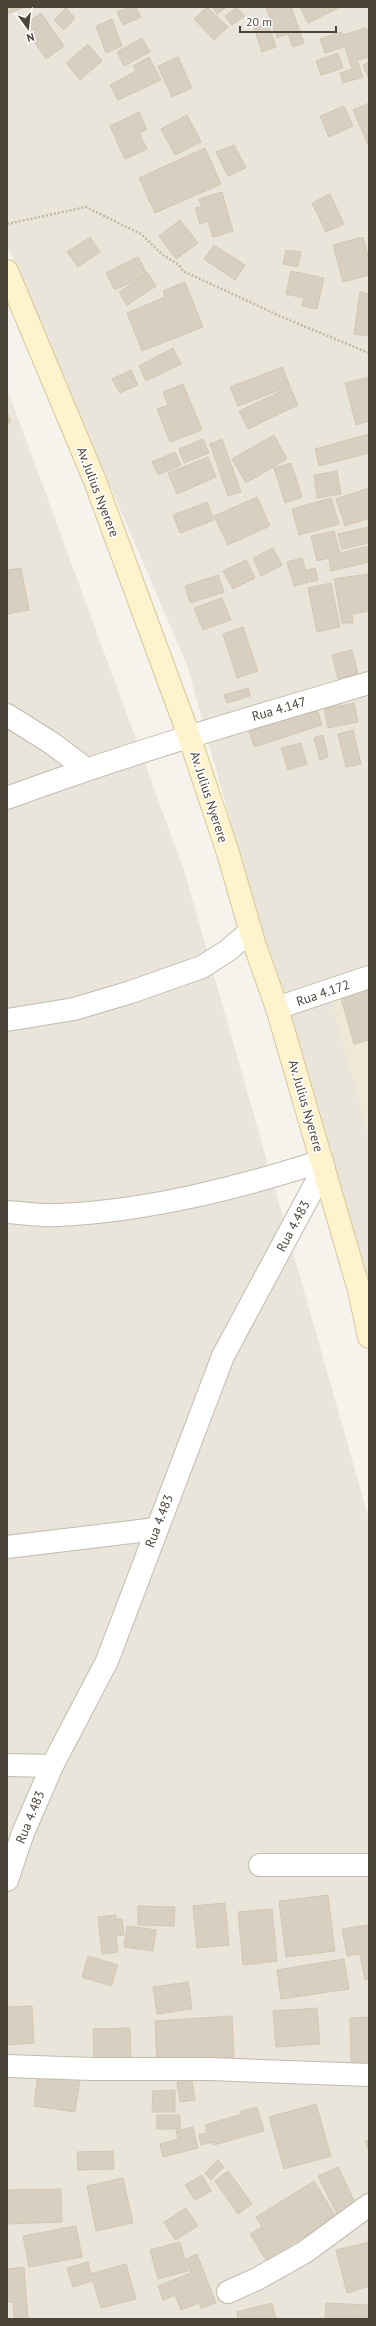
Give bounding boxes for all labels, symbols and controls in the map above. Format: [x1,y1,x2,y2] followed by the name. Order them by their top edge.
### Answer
[8,8,48,48] north arrow
[240,8,336,34] scale bar
[246,14,272,29] text: 20 m
[25,30,36,45] text: N
[73,445,123,539] street label: Av. Julius Nyerere
[250,693,308,725] street label: Rua 4.147
[186,749,232,845] street label: Av. Julius Nyerere
[294,976,352,1010] street label: Rua 4.172
[285,1058,327,1154] street label: Av. Julius Nyerere
[272,1197,314,1255] street label: Rua 4.483
[141,1492,177,1550] street label: Rua 4.483
[12,1788,48,1846] street label: Rua 4.483

